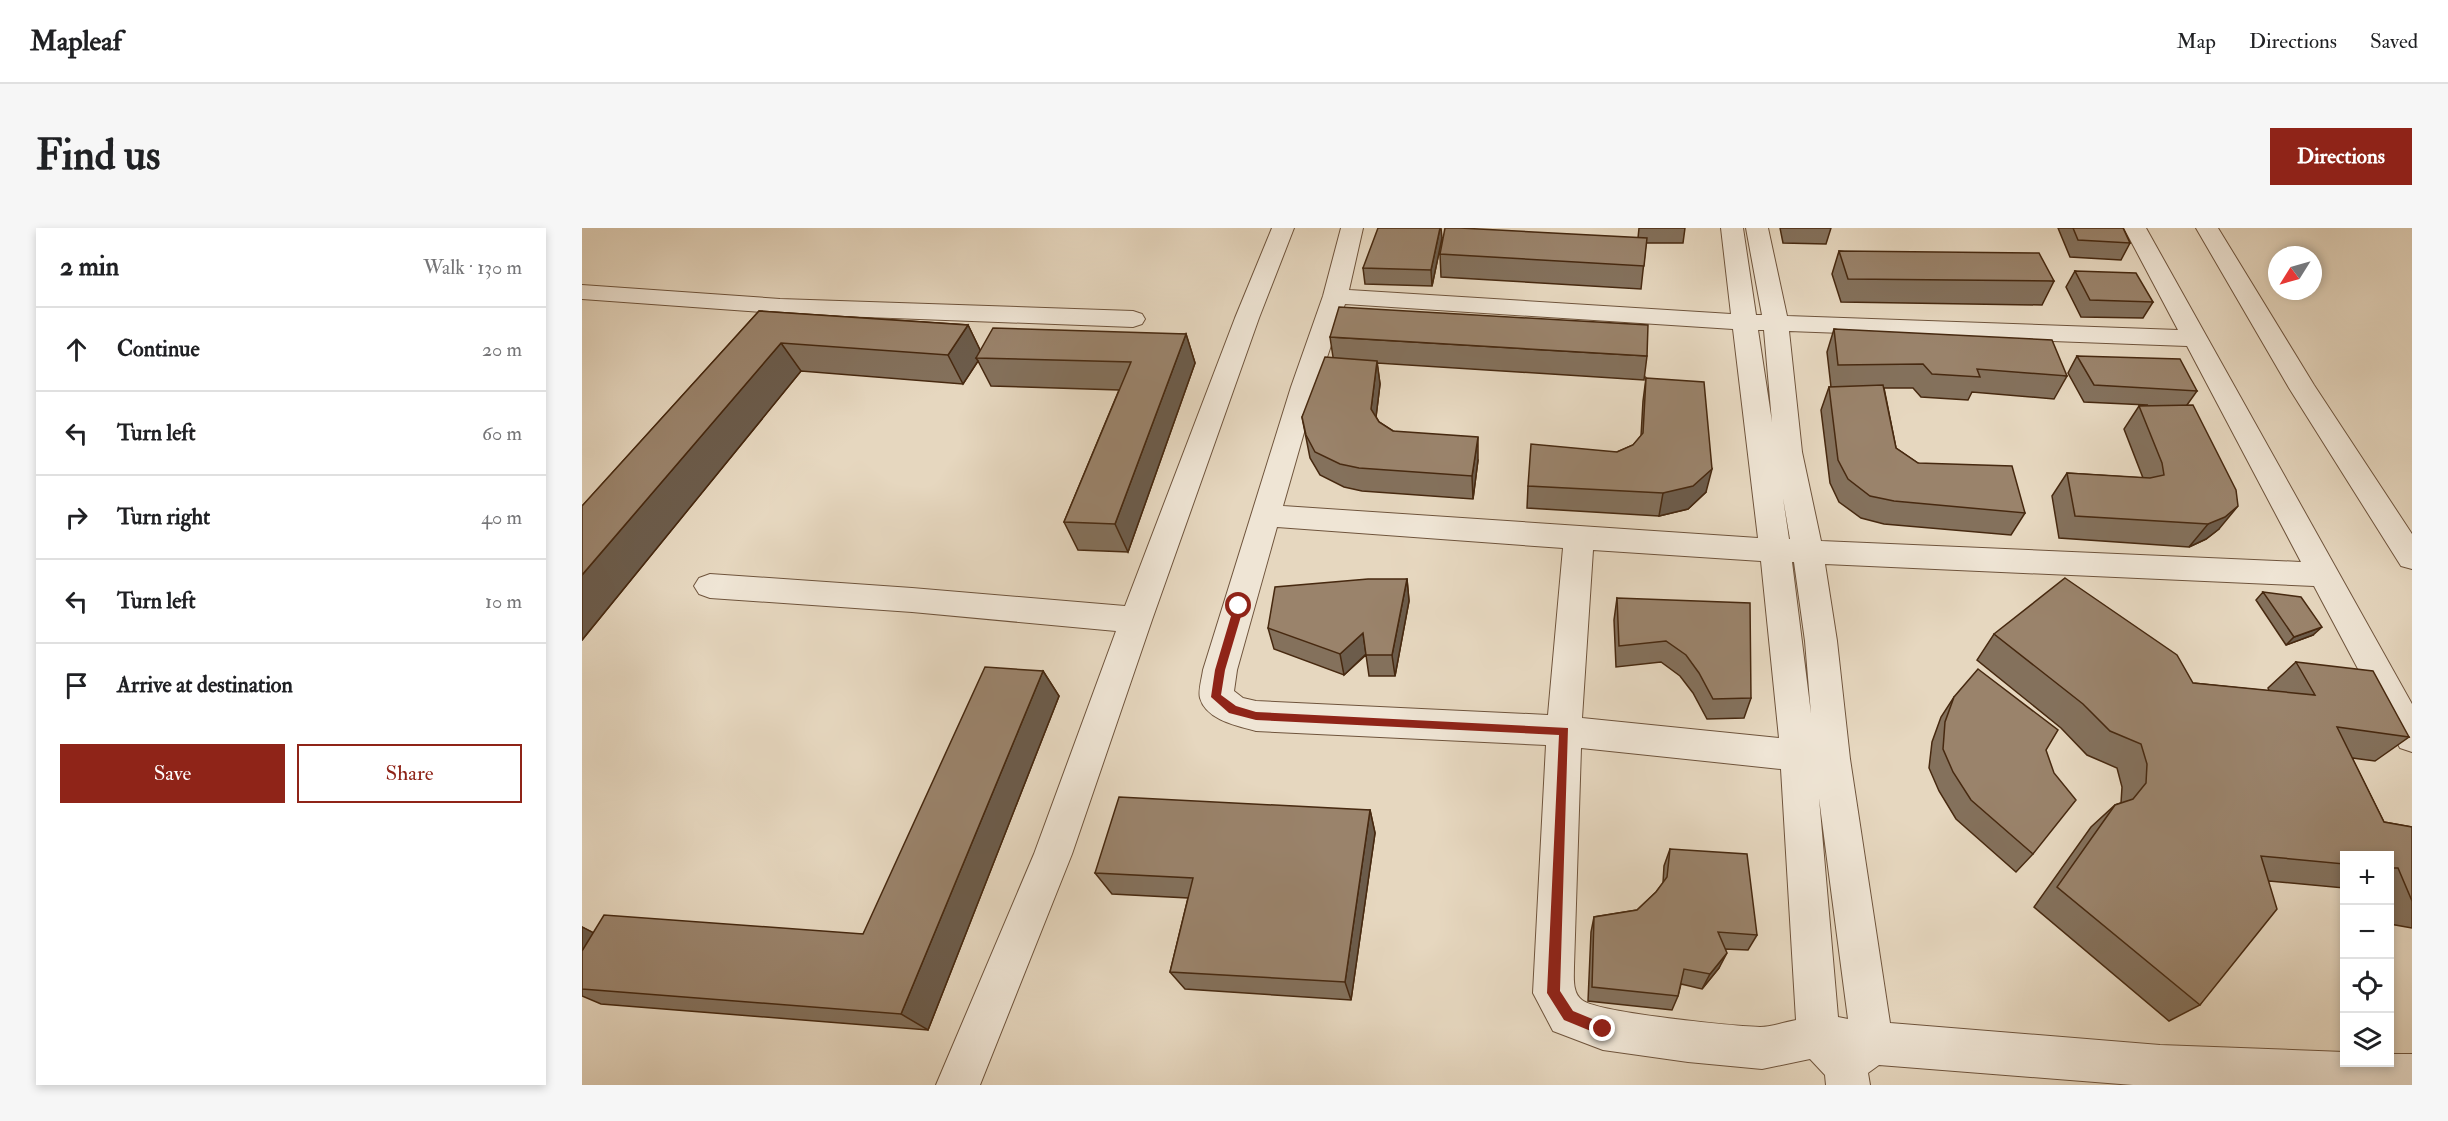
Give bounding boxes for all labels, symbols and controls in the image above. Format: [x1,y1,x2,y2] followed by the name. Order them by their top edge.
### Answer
[30,24,122,59] text: Mapleaf
[2176,28,2216,55] text: Map
[2249,28,2337,55] text: Directions
[2370,28,2418,55] text: Saved
[2270,128,2412,185] button: Directions
[36,130,160,182] text: Find us
[2268,246,2322,300] north arrow
[60,251,119,283] text: 2 min
[423,255,522,280] text: Walk · 130 m
[60,333,93,366] icon: ahead
[117,335,200,363] text: Continue
[482,337,522,362] text: 20 m
[60,417,93,450] icon: left
[117,419,196,447] text: Turn left
[482,421,522,446] text: 60 m
[60,501,93,534] icon: right
[117,503,210,531] text: Turn right
[481,505,522,530] text: 40 m
[60,585,93,618] icon: left
[117,587,196,615] text: Turn left
[485,589,522,614] text: 10 m
[1225,592,1251,618] route start
[60,669,93,702] icon: arrive
[117,671,293,699] text: Arrive at destination
[60,744,285,803] button: Save
[297,744,522,803] button: Share
[2340,851,2394,1067] map controls
[2340,851,2394,905] button: +
[2340,905,2394,959] button: −
[2340,959,2394,1013] button: locate
[2340,1013,2394,1067] button: layers
[1589,1015,1615,1041] route end

